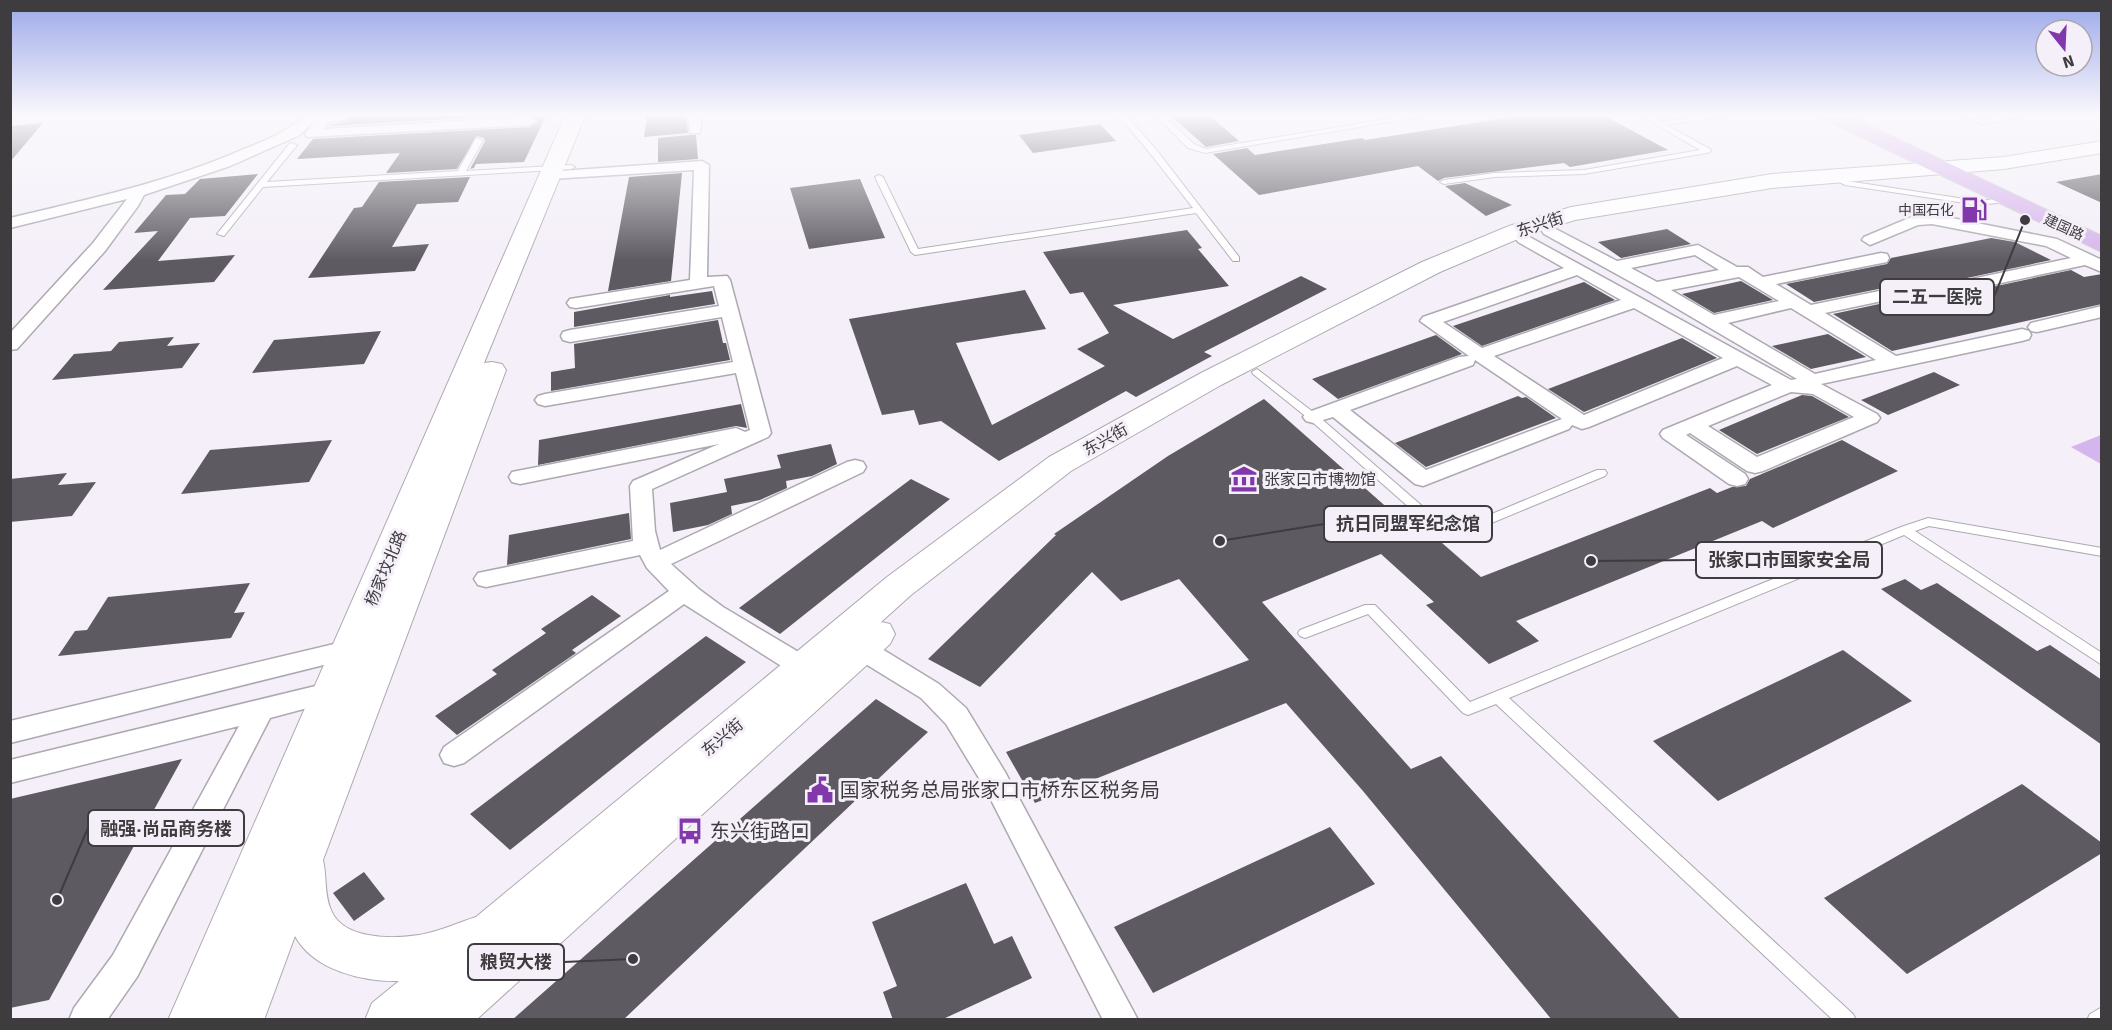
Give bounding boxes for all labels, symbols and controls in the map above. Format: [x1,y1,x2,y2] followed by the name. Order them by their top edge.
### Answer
[2034,18,2094,78] north arrow
[2060,50,2077,73] text: N
[1959,195,1989,225] fuel station icon: 中国石化
[1898,202,1954,219] place label: 中国石化
[1514,208,1566,242] street label: 东兴街
[2041,211,2086,244] street label: 建国路
[1880,279,1994,315] callout: 二五一医院
[1892,286,1982,308] text: 二五一医院
[1080,419,1131,460] street label: 东兴街
[1229,464,1259,494] museum icon: 张家口市博物馆
[1264,470,1376,490] place label: 张家口市博物馆
[1324,506,1492,542] callout: 抗日同盟军纪念馆
[1336,513,1480,535] text: 抗日同盟军纪念馆
[361,528,411,609] street label: 杨家坟北路
[1696,542,1882,578] callout: 张家口市国家安全局
[1708,549,1870,571] text: 张家口市国家安全局
[698,715,747,761] street label: 东兴街
[805,775,835,805] public building icon: 国家税务总局张家口市桥东区税务局
[840,778,1160,803] place label: 国家税务总局张家口市桥东区税务局
[88,810,244,846] callout: 融强·尚品商务楼
[675,816,705,846] bus stop icon: 东兴街路口
[100,818,232,840] text: 融强·尚品商务楼
[710,819,810,844] place label: 东兴街路口
[468,944,564,980] callout: 粮贸大楼
[480,951,552,973] text: 粮贸大楼

